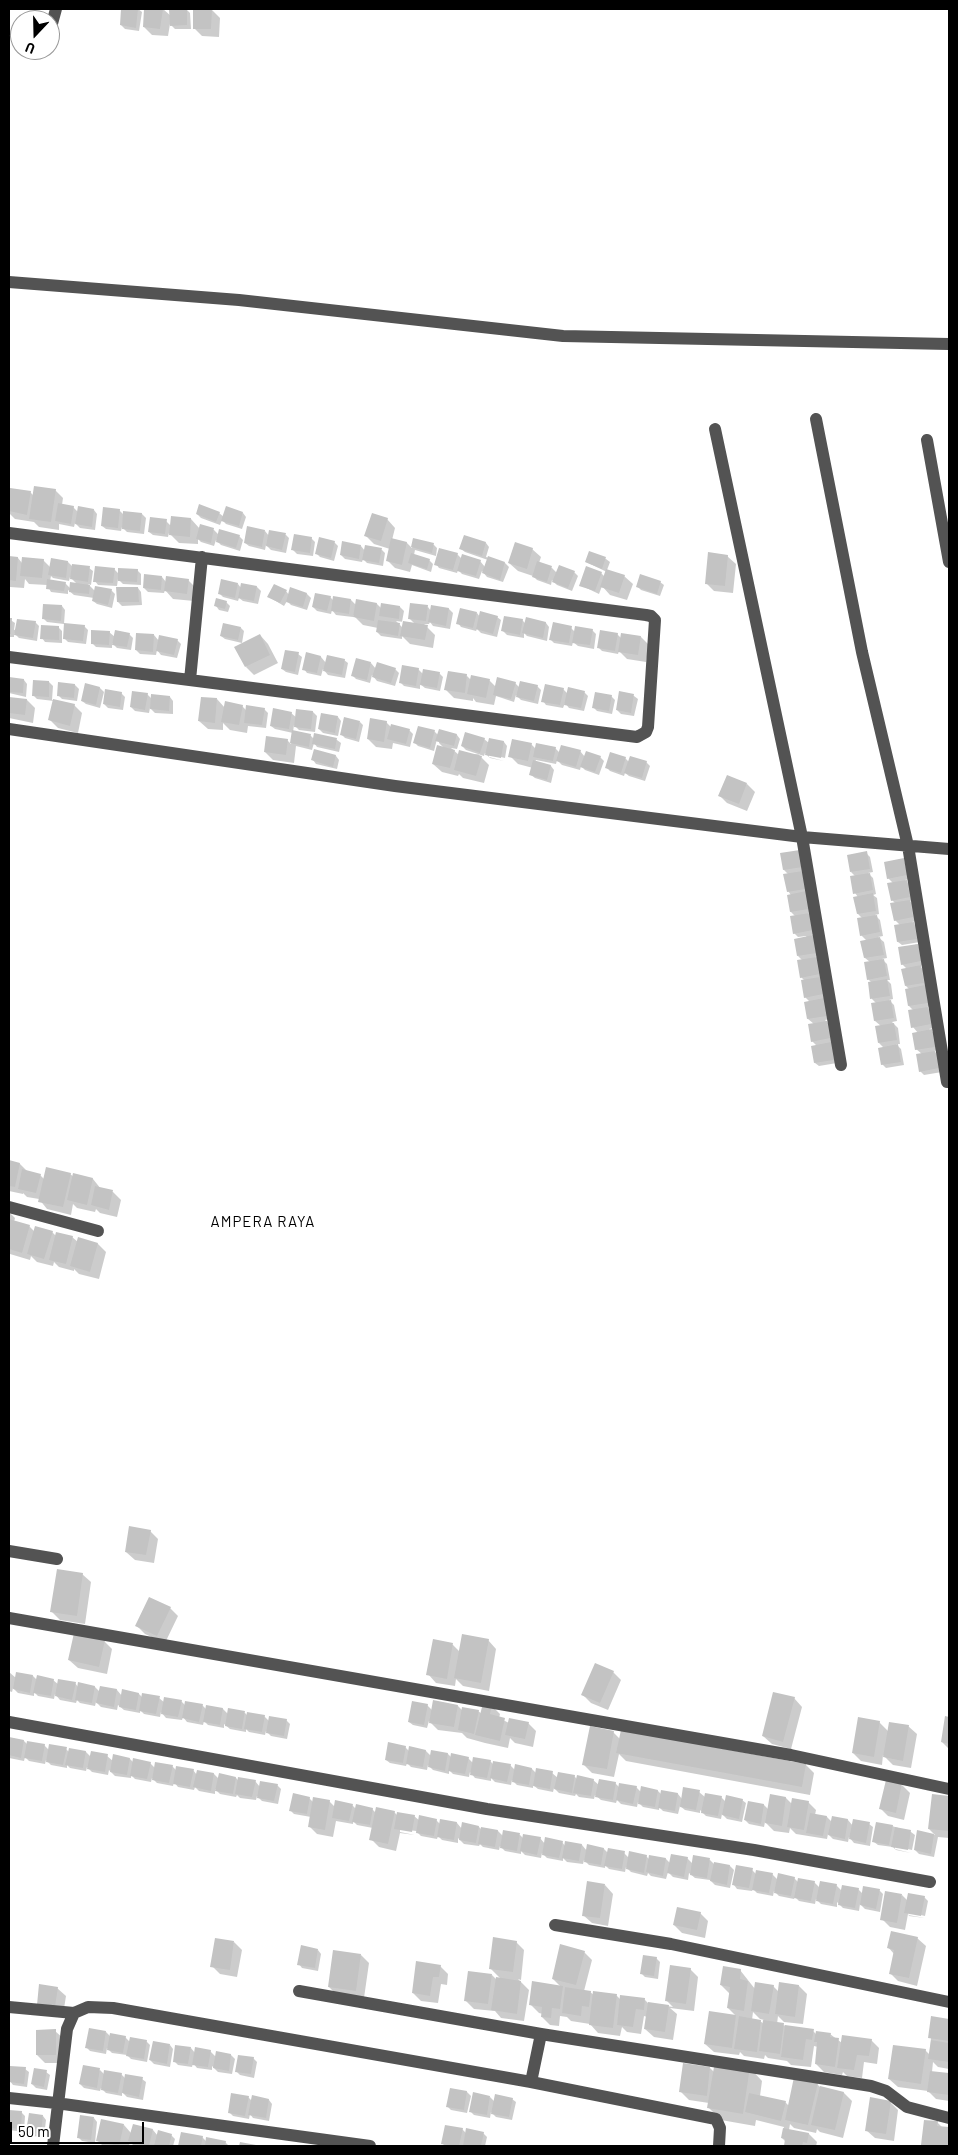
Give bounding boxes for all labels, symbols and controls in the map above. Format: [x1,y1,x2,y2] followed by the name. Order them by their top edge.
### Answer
[10,10,60,60] north arrow
[23,39,37,58] text: U
[209,1213,317,1231] district label: AMPERA RAYA
[12,2112,146,2144] scale bar
[18,2122,50,2140] text: 50 m

